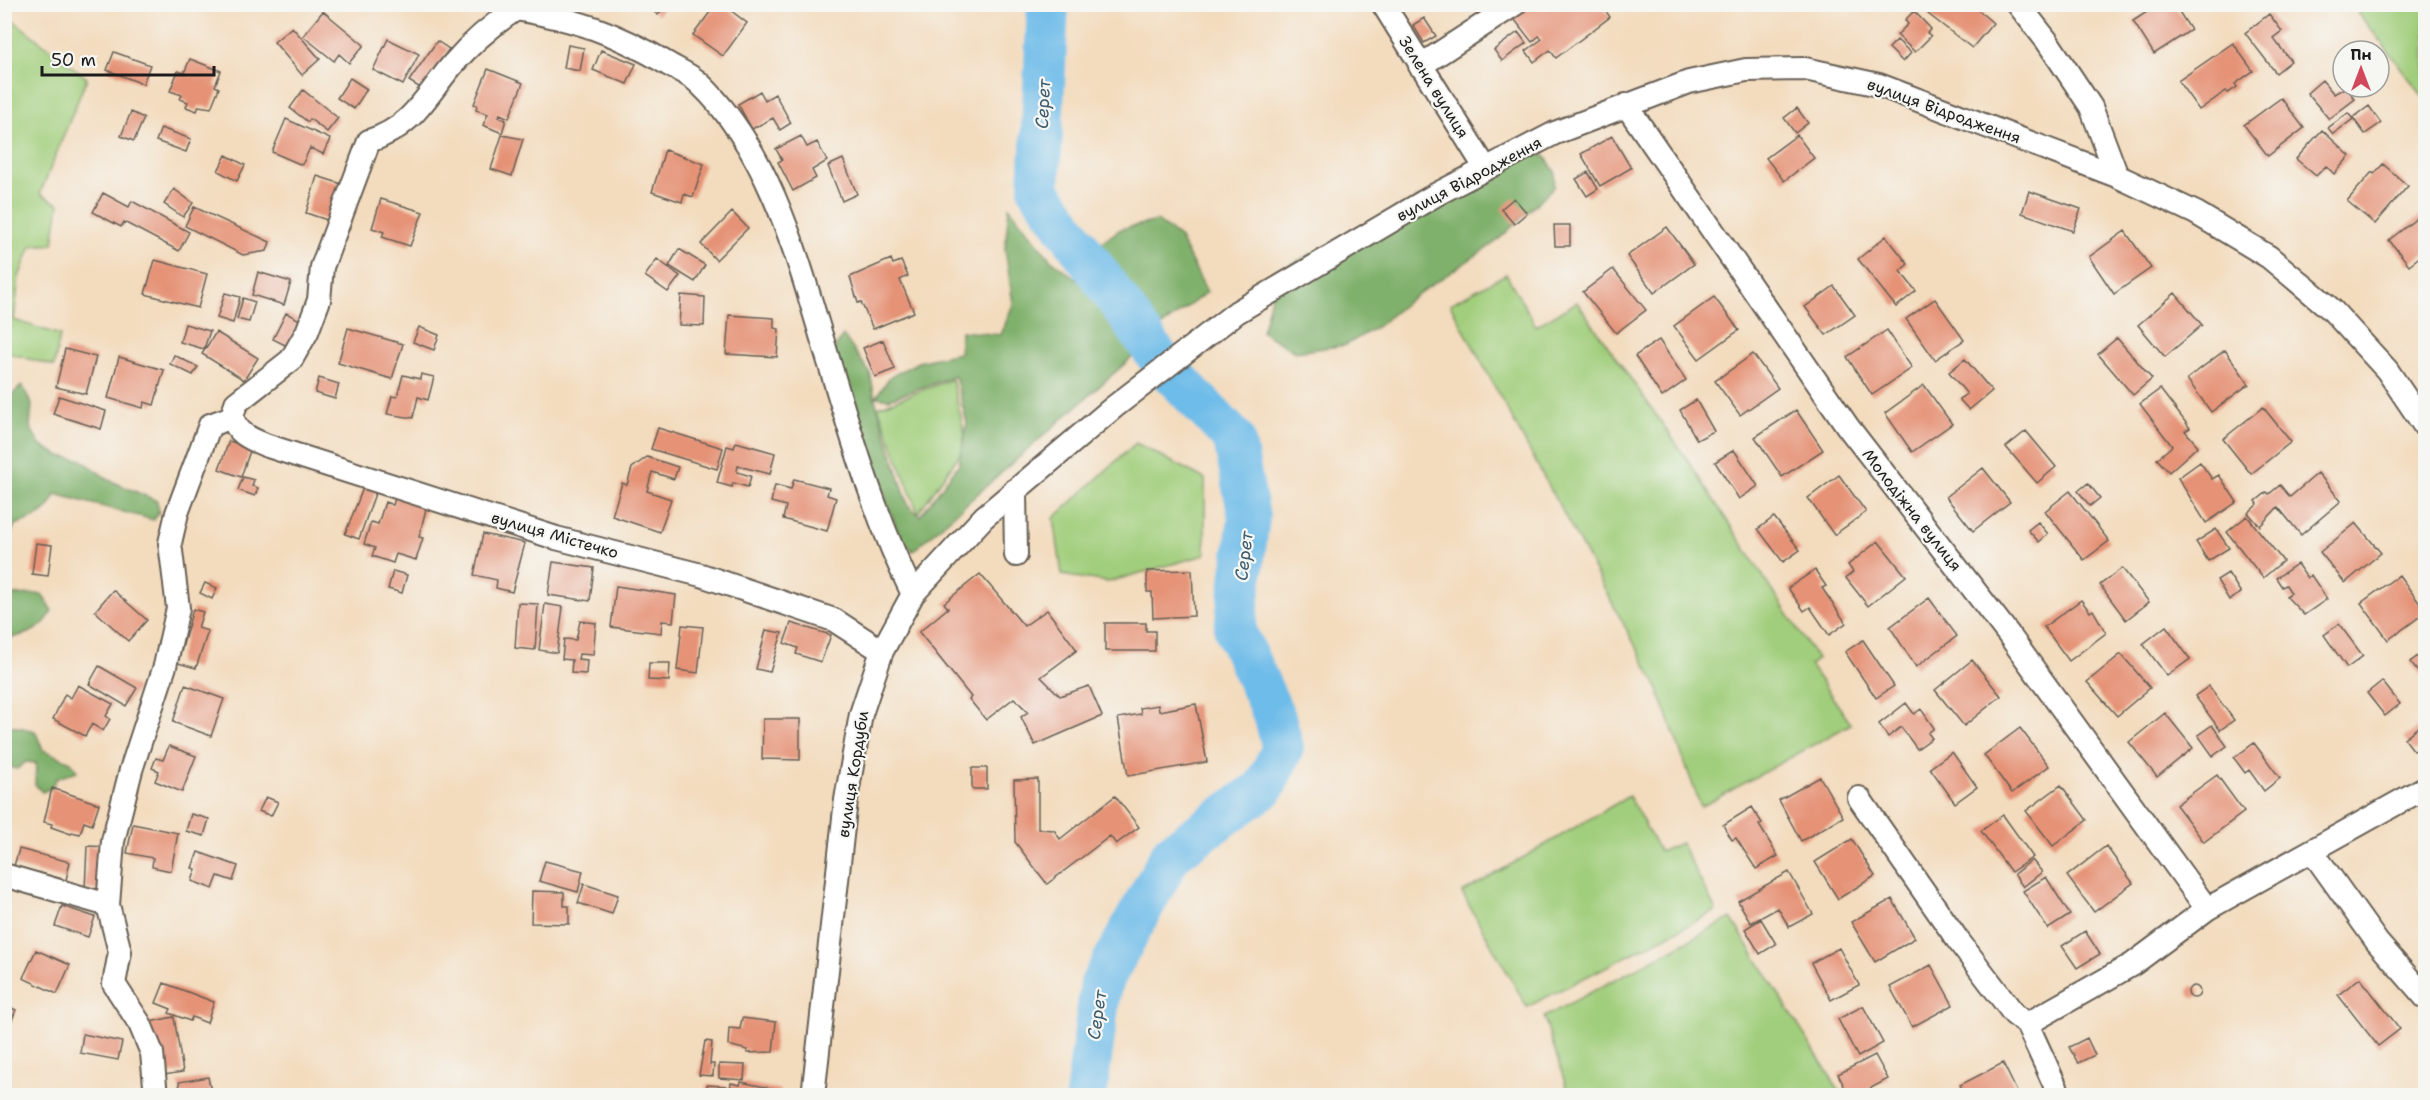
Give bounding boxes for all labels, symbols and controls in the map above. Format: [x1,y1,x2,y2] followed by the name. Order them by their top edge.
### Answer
[1394,32,1474,142] street label: Зелена вулиця
[42,39,214,77] scale bar
[2331,39,2391,99] north arrow
[2350,44,2372,65] text: Пн
[51,48,96,72] text: 50 m
[1864,73,2024,149] street label: вулиця Відродження
[1030,78,1056,130] water label: Серет
[1393,132,1545,226] street label: вулиця Відродження
[1858,444,1966,576] street label: Молодіжна вулиця
[489,507,621,563] street label: вулиця Містечко
[1229,529,1259,582] water label: Серет
[833,709,873,839] street label: вулиця Кордуби
[1082,988,1112,1041] water label: Серет

